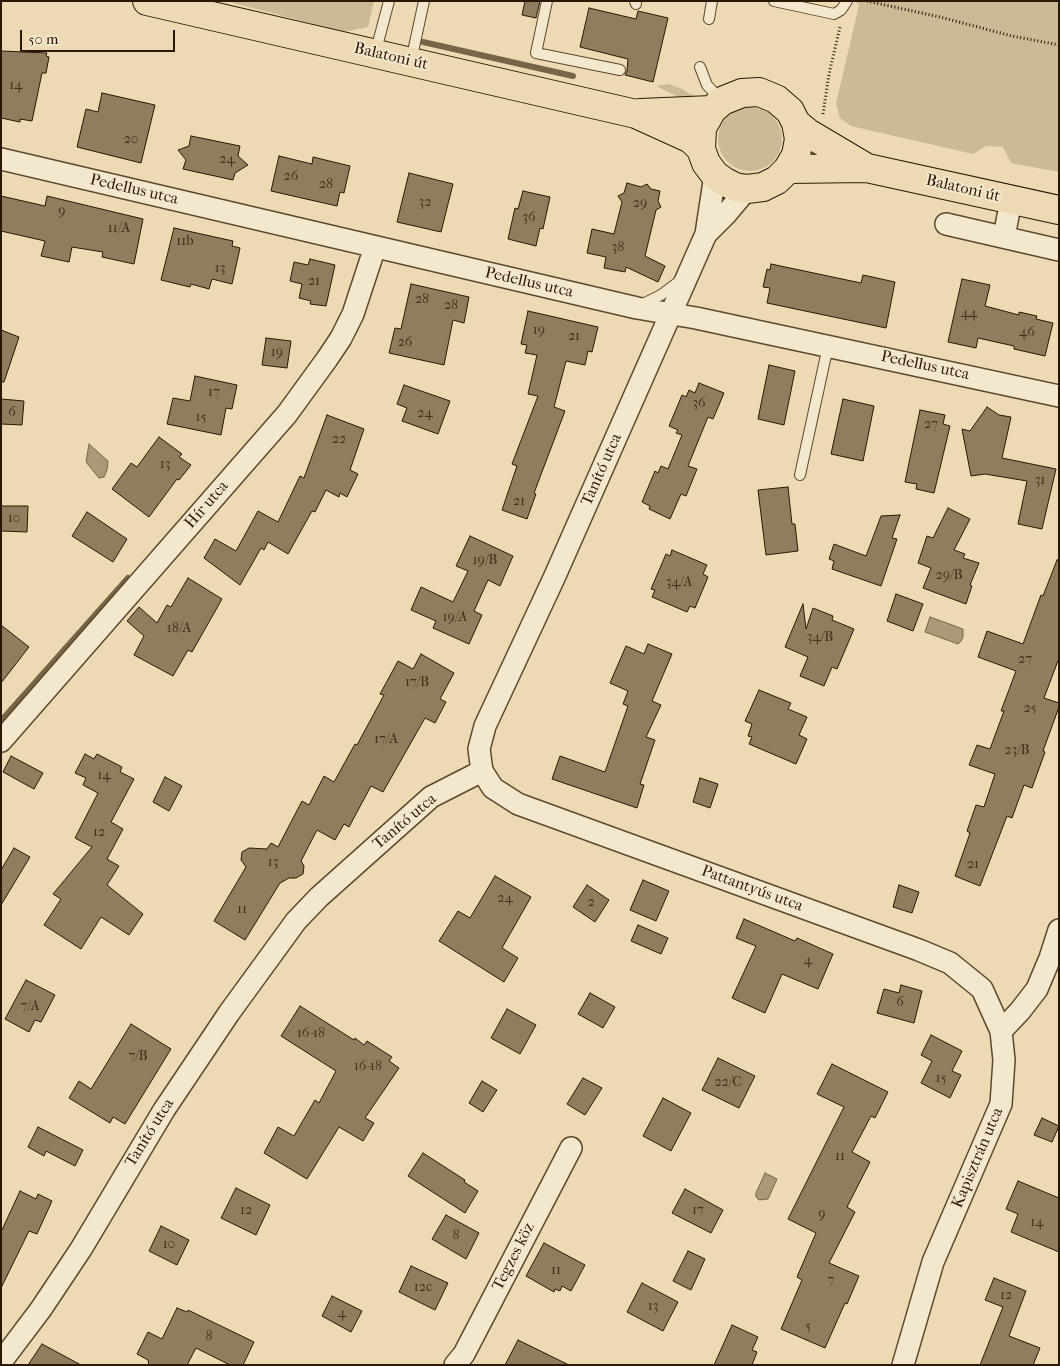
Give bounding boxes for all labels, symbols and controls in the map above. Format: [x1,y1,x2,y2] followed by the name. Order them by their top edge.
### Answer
[22,20,178,52] scale bar
[28,30,58,48] text: 50 m
[352,39,430,75] street label: Balatoni út
[9,78,23,94] house number: 14
[124,132,138,148] house number: 20
[219,152,235,168] house number: 24
[284,169,298,185] house number: 26
[88,171,180,209] street label: Pedellus utca
[924,171,1002,207] street label: Balatoni út
[319,177,333,193] house number: 28
[419,195,431,211] house number: 32
[633,196,647,212] house number: 29
[58,204,66,220] house number: 9
[522,210,536,226] house number: 36
[108,221,130,237] house number: 11/A
[176,234,194,250] house number: 11b
[612,240,624,256] house number: 38
[215,261,225,277] house number: 13
[483,264,575,302] street label: Pedellus utca
[308,274,320,290] house number: 21
[415,292,429,308] house number: 28
[444,298,458,314] house number: 28
[961,306,977,322] house number: 44
[533,323,545,339] house number: 19
[1019,325,1035,341] house number: 46
[568,329,580,345] house number: 21
[398,335,412,351] house number: 26
[271,345,283,361] house number: 19
[879,347,971,385] street label: Pedellus utca
[208,385,220,401] house number: 17
[692,396,706,412] house number: 36
[8,405,16,421] house number: 6
[417,406,433,422] house number: 24
[196,410,206,426] house number: 15
[924,417,938,433] house number: 27
[578,431,626,509] street label: Tanító utca
[332,432,346,448] house number: 22
[160,457,170,473] house number: 13
[1035,473,1045,489] house number: 31
[181,477,233,533] street label: Hír utca
[513,494,525,510] house number: 21
[8,511,20,527] house number: 10
[473,553,497,569] house number: 19/B
[935,568,963,584] house number: 29/B
[666,575,692,591] house number: 34/A
[443,610,467,626] house number: 19/A
[167,621,191,637] house number: 18/A
[807,630,833,646] house number: 34/B
[1018,652,1032,668] house number: 27
[405,675,429,691] house number: 17/B
[1023,701,1037,717] house number: 25
[374,732,398,748] house number: 17/A
[1004,743,1030,759] house number: 23/B
[97,768,111,784] house number: 14
[369,790,441,854] street label: Tanító utca
[93,825,105,841] house number: 12
[268,855,278,871] house number: 13
[967,857,979,873] house number: 21
[699,862,805,916] street label: Pattantyús utca
[497,891,513,907] house number: 24
[587,895,595,911] house number: 2
[237,902,247,918] house number: 11
[804,953,812,969] house number: 4
[896,995,904,1011] house number: 6
[20,999,40,1015] house number: 7/A
[297,1026,325,1042] house number: 16-18
[128,1049,148,1065] house number: 7/B
[354,1059,382,1075] house number: 16-18
[936,1071,946,1087] house number: 15
[714,1075,742,1091] house number: 22/C
[121,1095,179,1171] street label: Tanító utca
[948,1105,1008,1211] street label: Kapisztrán utca
[835,1149,845,1165] house number: 11
[240,1203,252,1219] house number: 12
[692,1203,704,1219] house number: 17
[818,1207,826,1223] house number: 9
[1030,1215,1044,1231] house number: 14
[489,1220,539,1294] street label: Tegzes köz
[452,1228,460,1244] house number: 8
[163,1237,175,1253] house number: 10
[551,1263,561,1279] house number: 11
[828,1273,834,1289] house number: 7
[414,1280,432,1296] house number: 12c
[1000,1288,1012,1304] house number: 12
[648,1299,658,1315] house number: 13
[338,1306,346,1322] house number: 4
[805,1319,811,1335] house number: 5
[205,1329,213,1345] house number: 8

